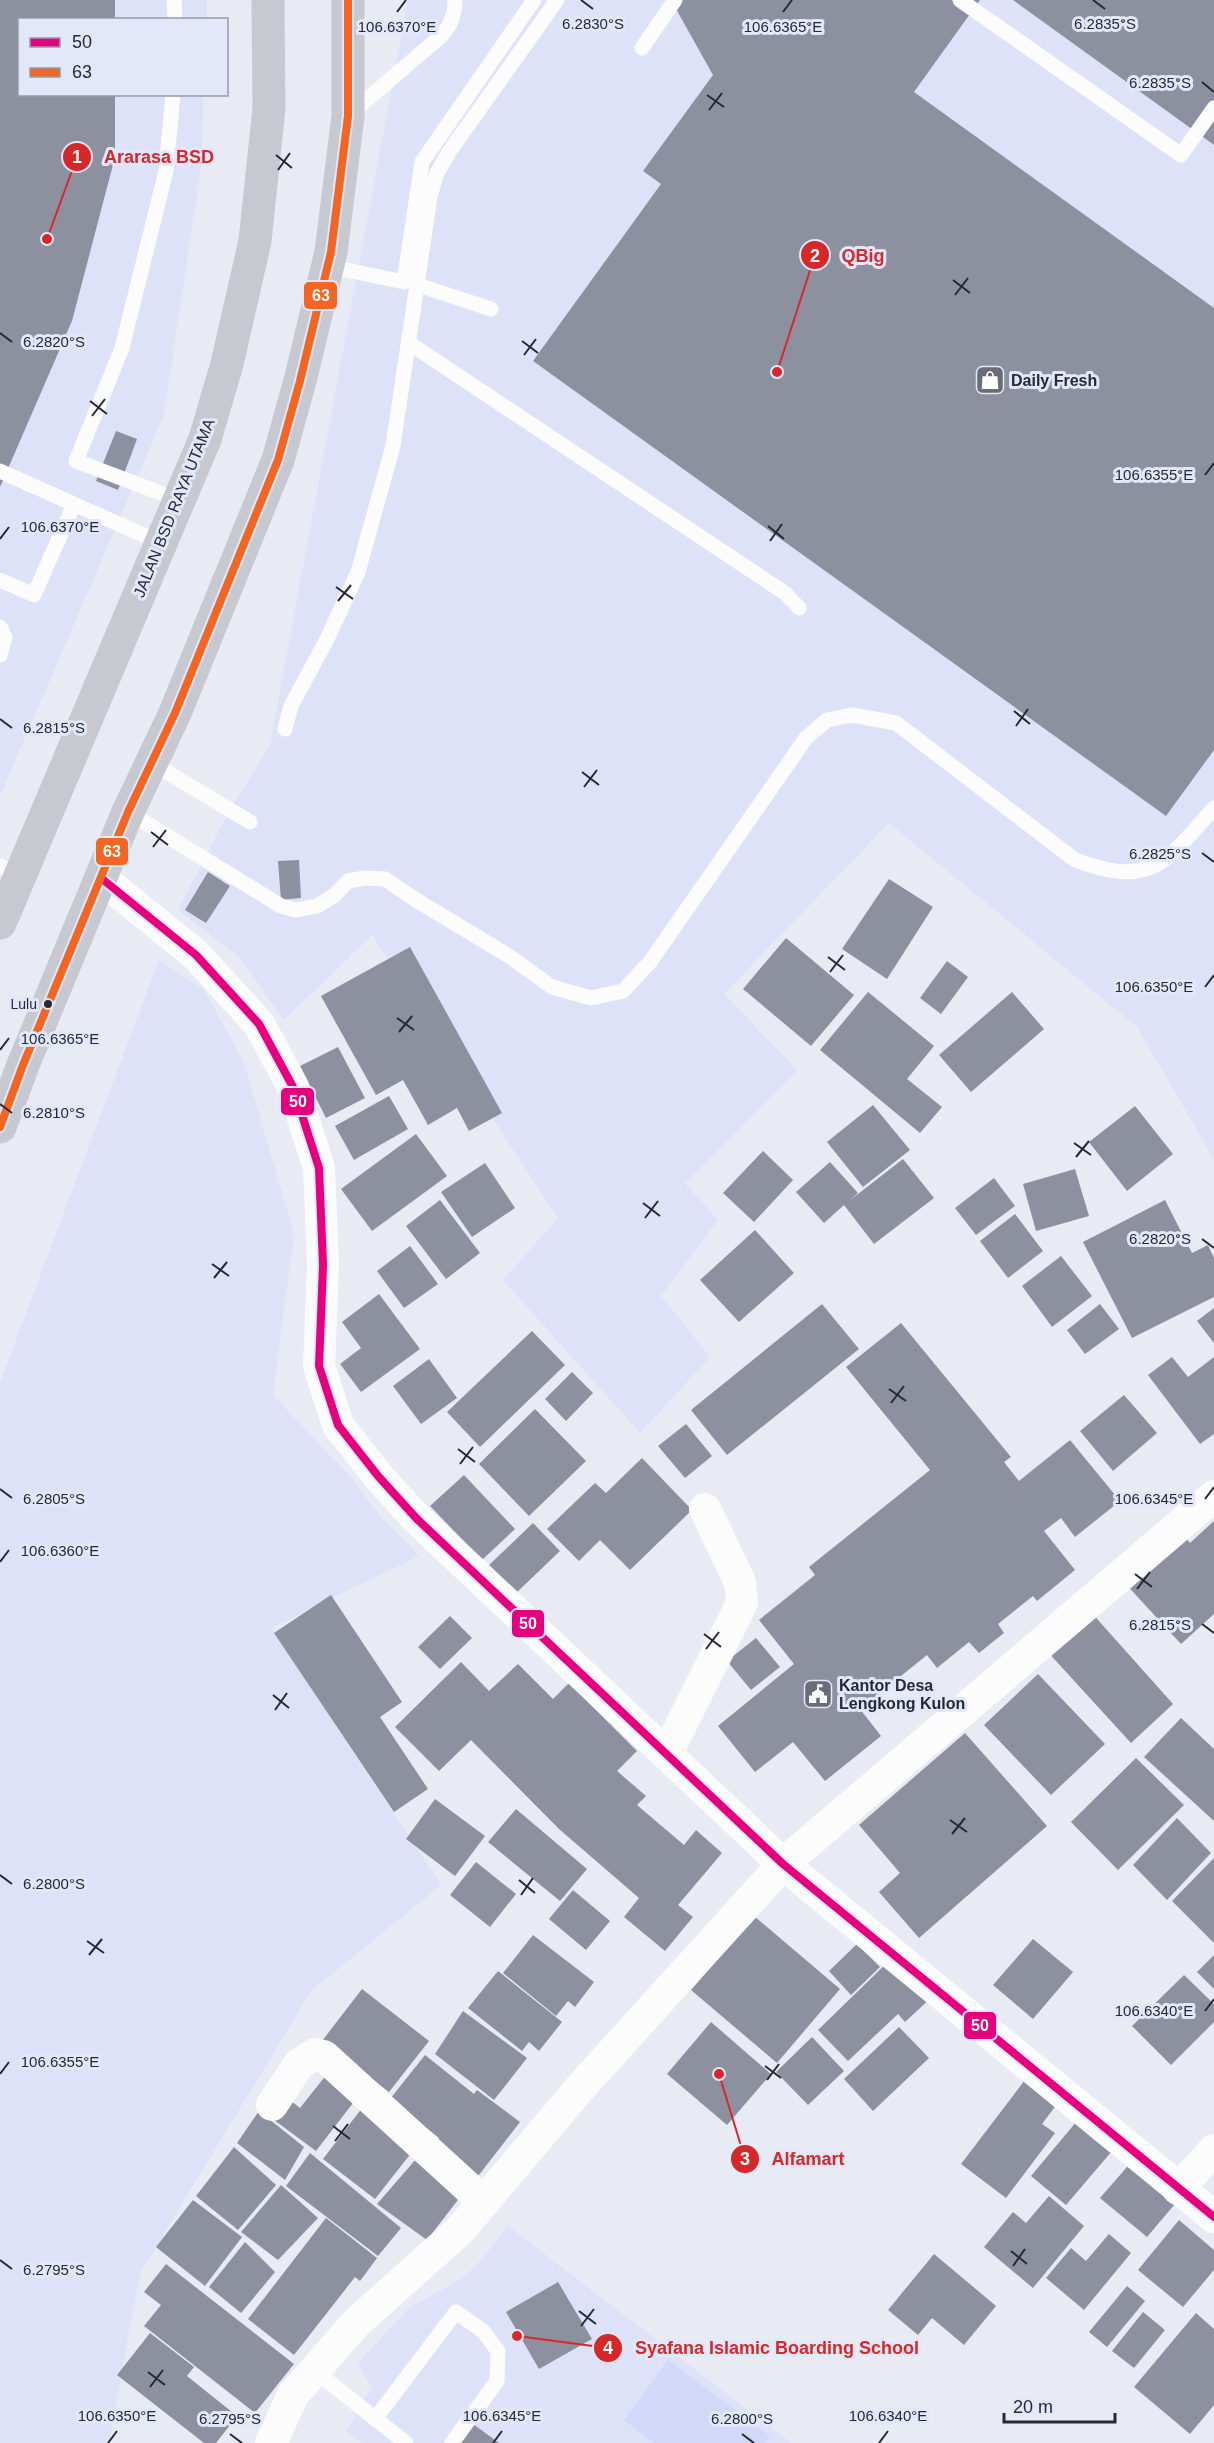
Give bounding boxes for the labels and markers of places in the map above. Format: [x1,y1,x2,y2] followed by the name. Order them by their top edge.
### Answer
[62,139,226,175] callout: Ararasa BSD
[800,237,897,273] callout: QBig
[974,364,1006,396] shop icon: Daily Fresh
[1011,372,1097,389] place label: Daily Fresh
[11,996,37,1012] place label: Lulu
[42,998,54,1010] marker: Lulu
[839,1677,965,1712] place label: Kantor Desa Lengkong Kulon
[802,1678,834,1710] public building icon: Kantor Desa Lengkong Kulon
[730,2141,857,2177] callout: Alfamart
[593,2330,931,2366] callout: Syafana Islamic Boarding School

